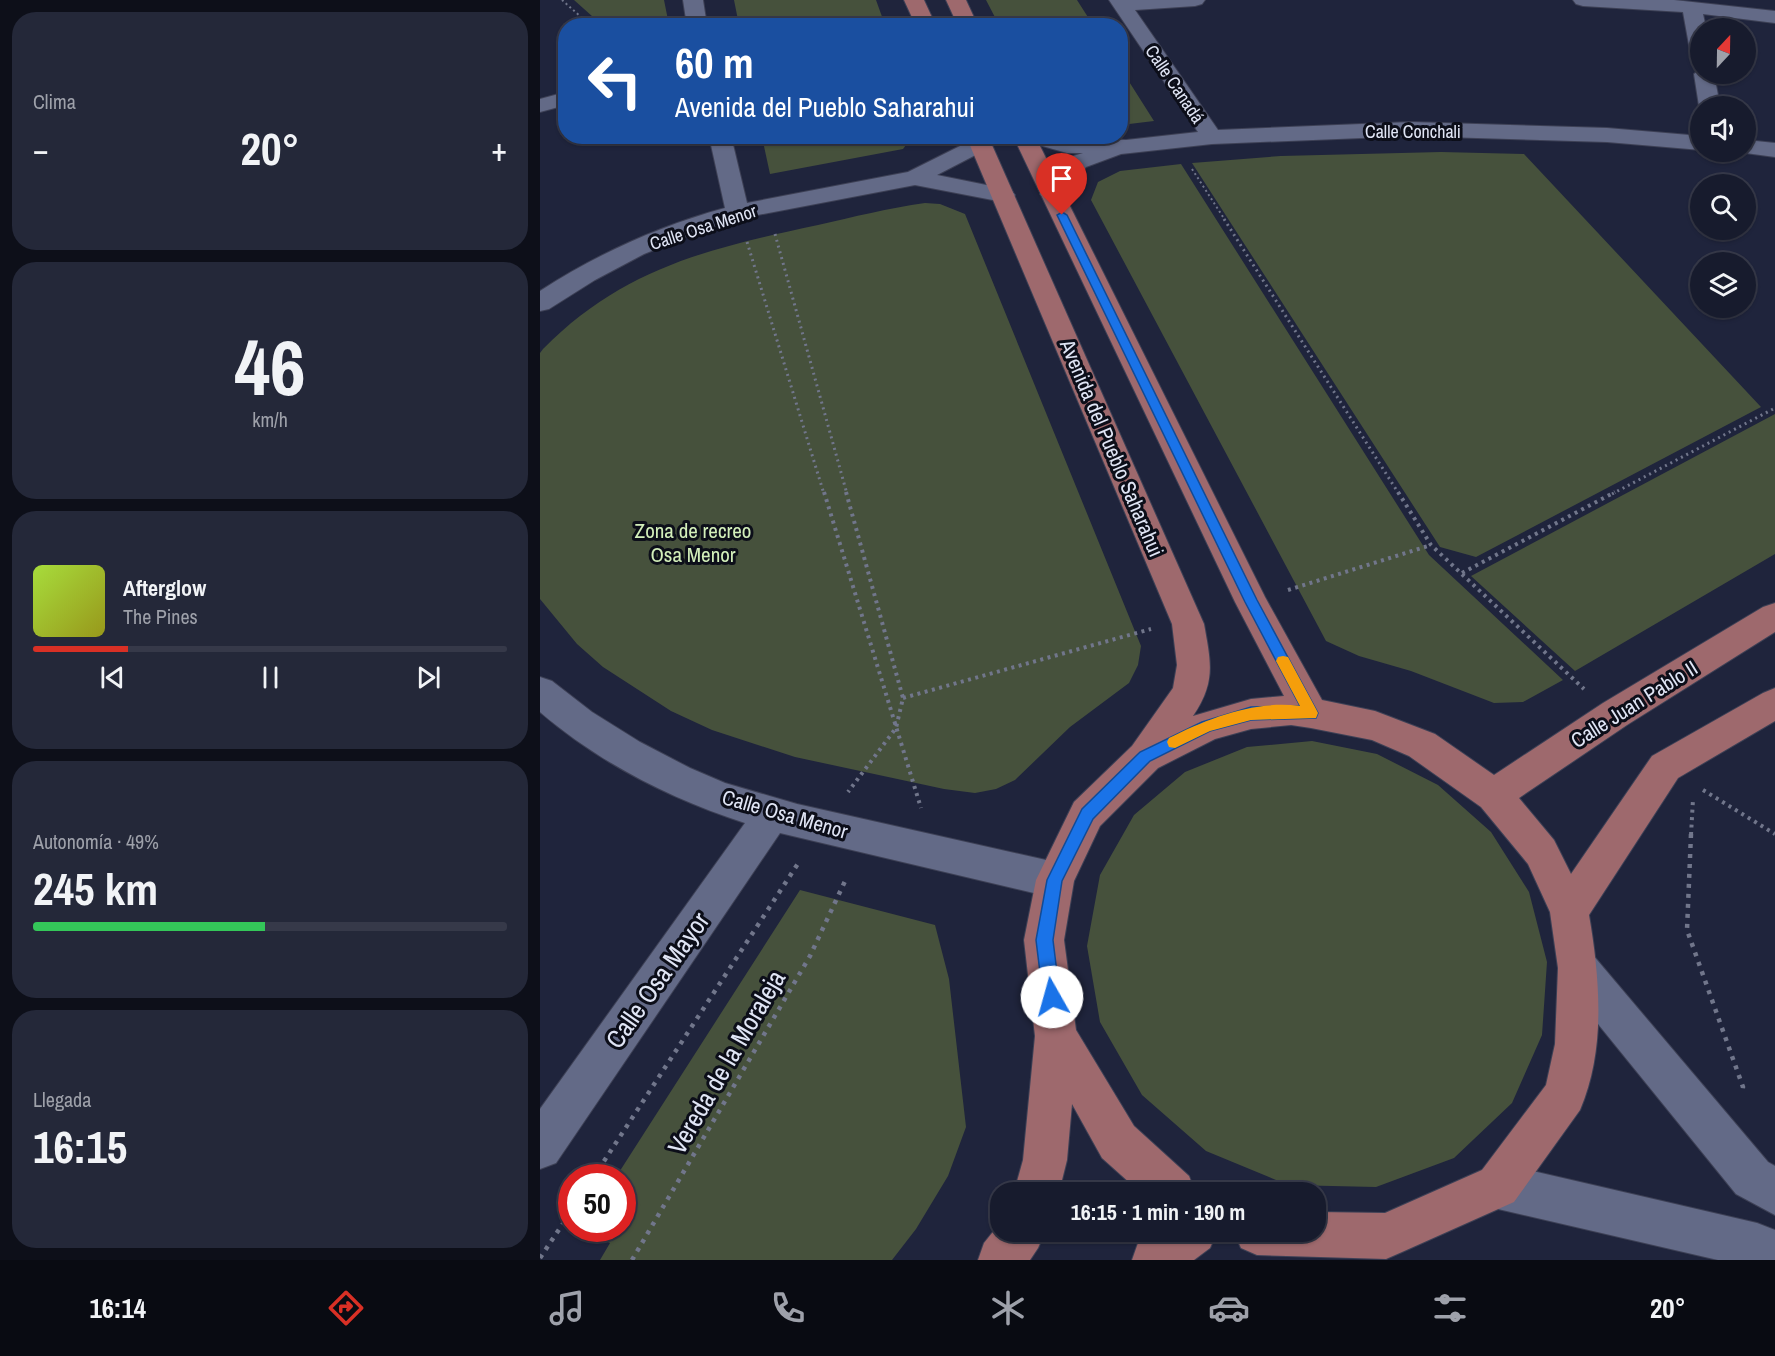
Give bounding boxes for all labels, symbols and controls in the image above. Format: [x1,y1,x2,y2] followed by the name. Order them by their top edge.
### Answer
[1690,18,1756,84] north arrow
[1690,18,1756,318] map controls
[675,35,754,91] text: 60 m
[1140,40,1210,128] street label: Calle Canadá
[576,42,654,120] icon: left
[33,88,76,115] text: Clima
[675,89,975,125] text: Avenida del Pueblo Saharahui
[1690,96,1756,162] button: sound
[240,118,300,179] text: 20°
[1365,119,1461,144] street label: Calle Conchali
[33,127,49,171] text: −
[491,127,507,171] text: +
[1036,153,1087,215] pin
[1045,162,1078,195] icon: arrive
[1690,174,1756,240] button: search
[646,198,760,256] street label: Calle Osa Menor
[1690,252,1756,318] button: layers
[234,314,306,419] text: 46
[1053,334,1171,561] street label: Avenida del Pueblo Saharahui
[252,406,288,433] text: km/h
[635,516,751,569] park label: Zona de recreo Osa Menor
[123,573,206,603] text: Afterglow
[123,603,198,630] text: The Pines
[1565,653,1703,755] street label: Calle Juan Pablo II
[96,661,129,694] icon: previous
[254,661,287,694] icon: pause
[412,661,445,694] icon: next
[719,782,851,846] street label: Calle Osa Menor
[33,828,159,855] text: Autonomía · 49%
[33,858,158,919] text: 245 km
[597,905,717,1055] street label: Calle Osa Mayor
[659,963,793,1161] street label: Vereda de la Moraleja
[1020,965,1084,1029] position arrow
[33,1086,91,1113] text: Llegada
[33,1116,127,1177] text: 16:15
[558,1164,636,1242] speed limit sign: 50
[1071,1197,1245,1227] text: 16:15 · 1 min · 190 m
[325,1287,367,1329] icon: directions
[546,1287,588,1329] icon: music
[767,1287,809,1329] icon: phone
[987,1287,1029,1329] icon: climate
[1208,1287,1250,1329] icon: car
[1429,1287,1471,1329] icon: filters
[89,1290,146,1326] text: 16:14
[1650,1290,1686,1326] text: 20°

